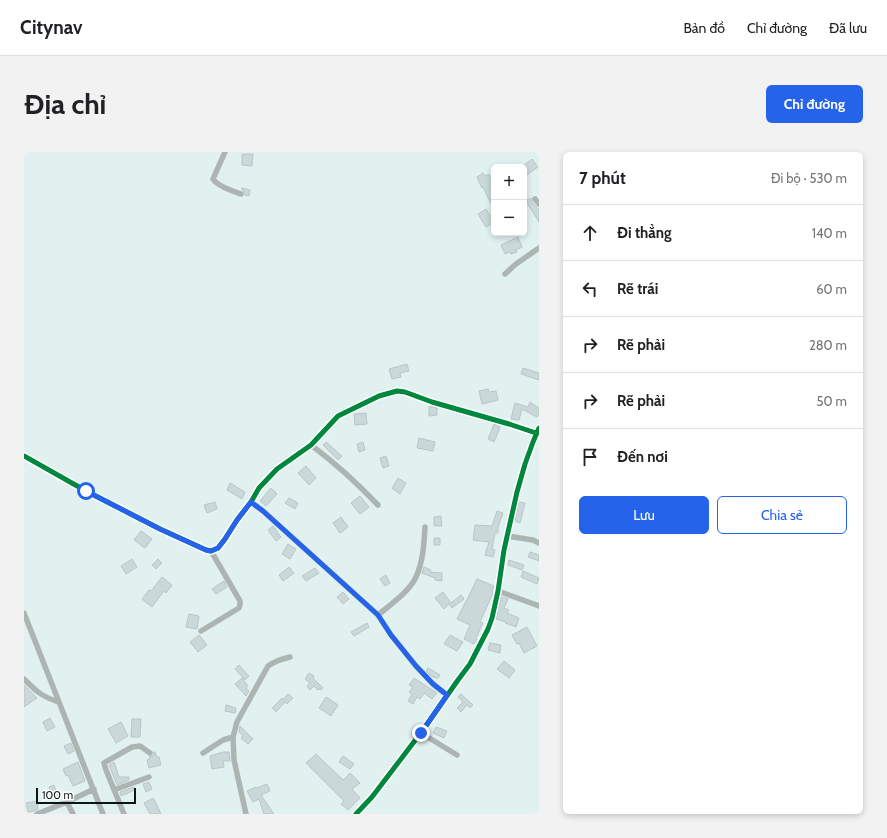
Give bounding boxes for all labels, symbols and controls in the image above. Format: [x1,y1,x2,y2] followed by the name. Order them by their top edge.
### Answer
[20,16,82,39] text: Citynav
[683,19,725,37] text: Bản đồ
[747,19,807,37] text: Chỉ đường
[829,19,867,37] text: Đã lưu
[766,85,863,123] button: Chỉ đường
[24,87,106,121] text: Địa chỉ
[491,164,527,236] map controls
[491,164,527,200] button: +
[579,168,626,188] text: 7 phút
[771,170,847,186] text: Đi bộ · 530 m
[491,200,527,236] button: −
[579,222,601,244] icon: ahead
[617,224,672,242] text: Đi thẳng
[812,225,847,241] text: 140 m
[579,278,601,300] icon: left
[617,280,658,298] text: Rẽ trái
[816,281,847,297] text: 60 m
[579,334,601,356] icon: right
[617,336,665,354] text: Rẽ phải
[809,337,847,353] text: 280 m
[579,390,601,412] icon: right
[617,392,665,410] text: Rẽ phải
[817,393,847,409] text: 50 m
[579,446,601,468] icon: arrive
[617,448,668,466] text: Đến nơi
[77,482,95,500] route start
[579,496,709,534] button: Lưu
[717,496,847,534] button: Chia sẻ
[412,724,430,742] route end
[36,786,136,805] scale bar
[42,788,73,802] text: 100 m

